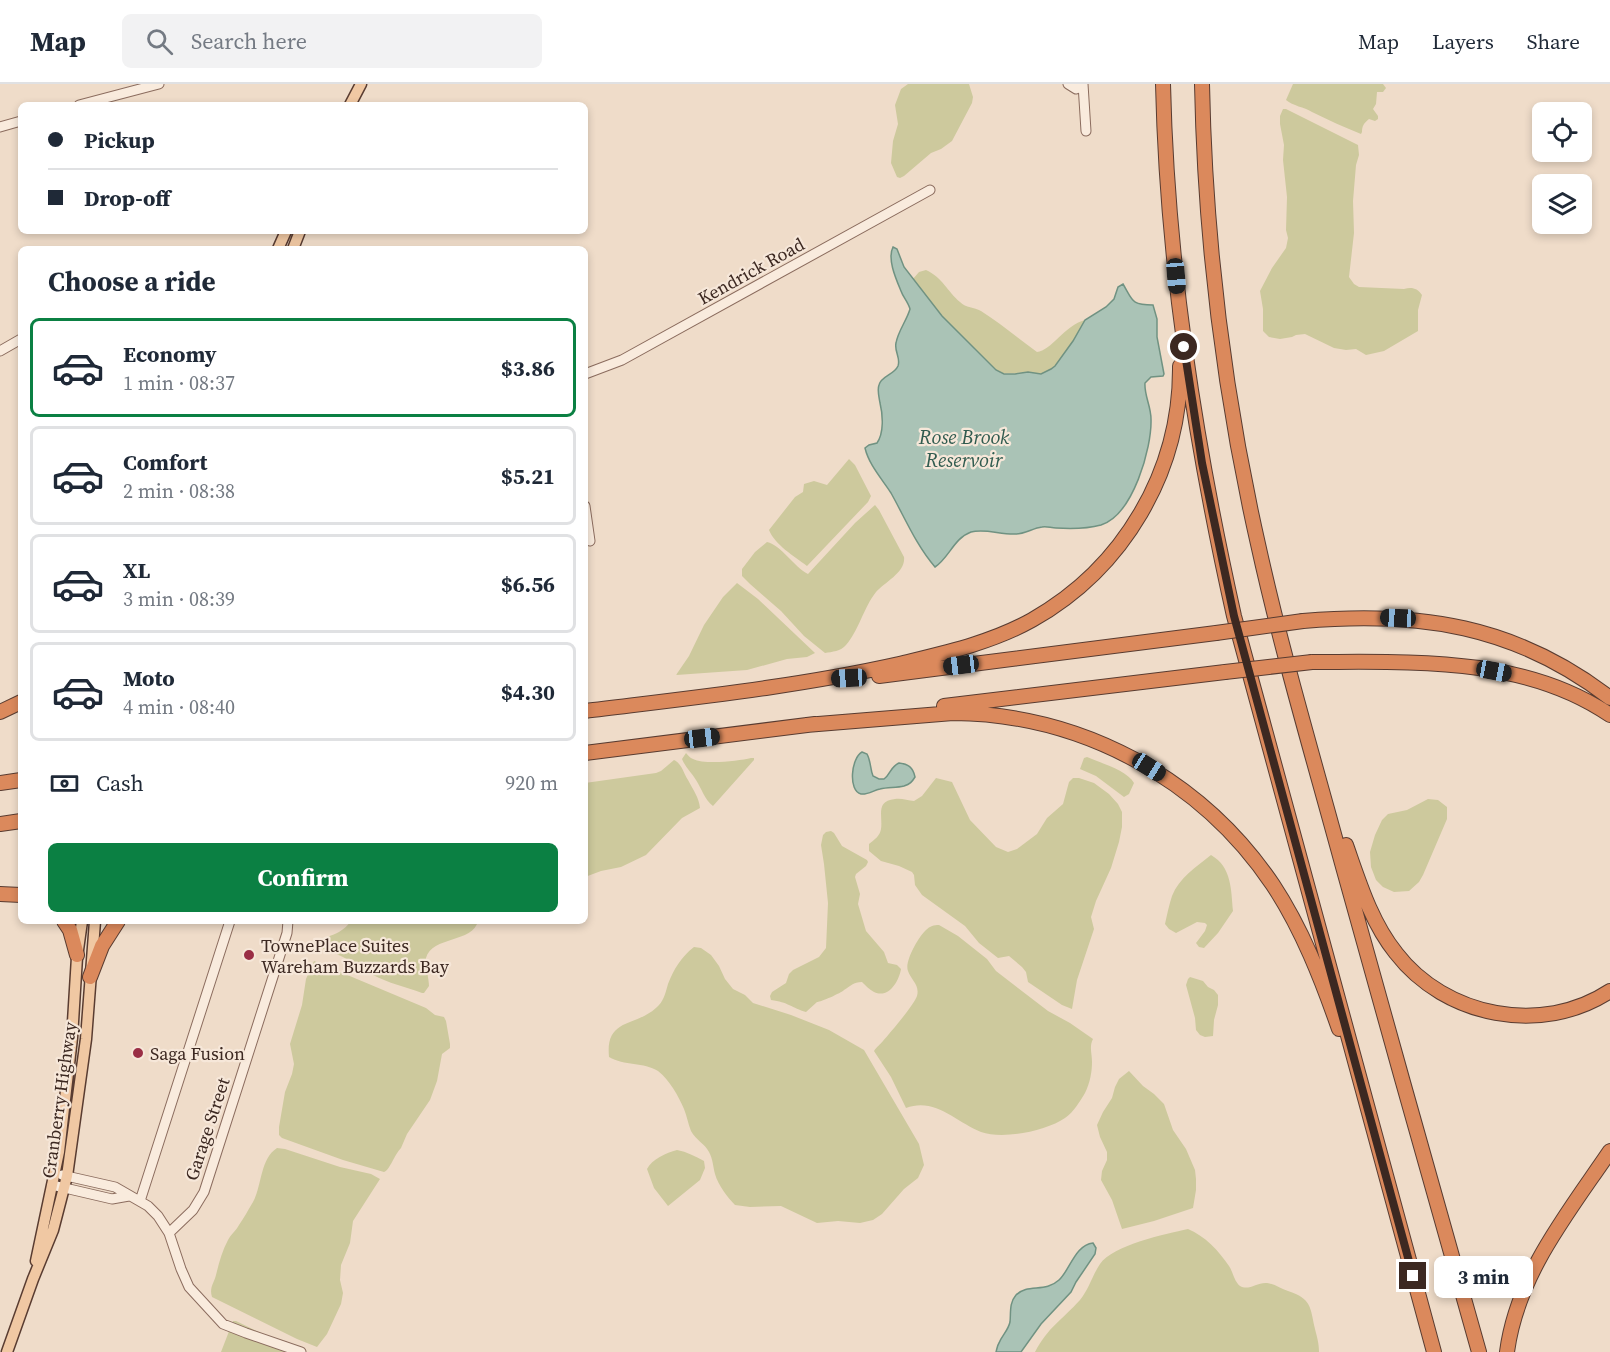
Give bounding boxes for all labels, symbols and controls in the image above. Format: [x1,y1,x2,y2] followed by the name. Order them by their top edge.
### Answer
[122,14,542,68] search box
[30,22,86,60] text: Map
[143,25,176,58] icon: search
[191,26,307,56] text: Search here
[1358,27,1399,56] text: Map
[1432,27,1494,56] text: Layers
[1527,27,1580,56] text: Share
[1532,102,1592,234] map controls
[1532,102,1592,162] button: locate
[84,125,155,155] text: Pickup
[1532,174,1592,234] button: layers
[84,183,170,213] text: Drop-off
[693,231,809,311] street label: Kendrick Road
[1165,257,1187,295] car
[48,263,216,300] text: Choose a ride
[1170,333,1197,360] route start
[123,339,217,369] text: Economy
[51,341,105,395] icon: car
[501,353,555,383] text: $3.86
[123,369,235,397] text: 1 min · 08:37
[918,423,1010,474] water label: Rose Brook Reservoir
[123,447,207,477] text: Comfort
[51,449,105,503] icon: car
[501,461,555,491] text: $5.21
[123,477,235,505] text: 2 min · 08:38
[123,555,150,585] text: XL
[51,557,105,611] icon: car
[501,569,555,599] text: $6.56
[123,585,235,613] text: 3 min · 08:39
[1380,608,1416,628] car
[942,654,980,676] car
[1475,659,1513,683] car
[123,663,175,693] text: Moto
[51,665,105,719] icon: car
[831,668,867,688] car
[501,677,555,707] text: $4.30
[123,693,235,721] text: 4 min · 08:40
[683,727,721,749] car
[1129,750,1169,784] car
[48,767,81,800] icon: cash
[96,768,144,798] text: Cash
[505,769,558,797] text: 920 m
[48,843,558,912] button: Confirm
[261,933,450,979] place label: TownePlace Suites Wareham Buzzards Bay
[242,948,256,962] marker: TownePlace Suites Wareham Buzzards Bay
[36,1019,82,1180] street label: Cranberry Highway
[150,1041,245,1066] place label: Saga Fusion
[131,1046,145,1060] marker: Saga Fusion
[179,1074,235,1184] street label: Garage Street
[1434,1255,1533,1297] callout: 3 min
[1399,1262,1426,1289] route end
[1458,1263,1509,1291] text: 3 min

